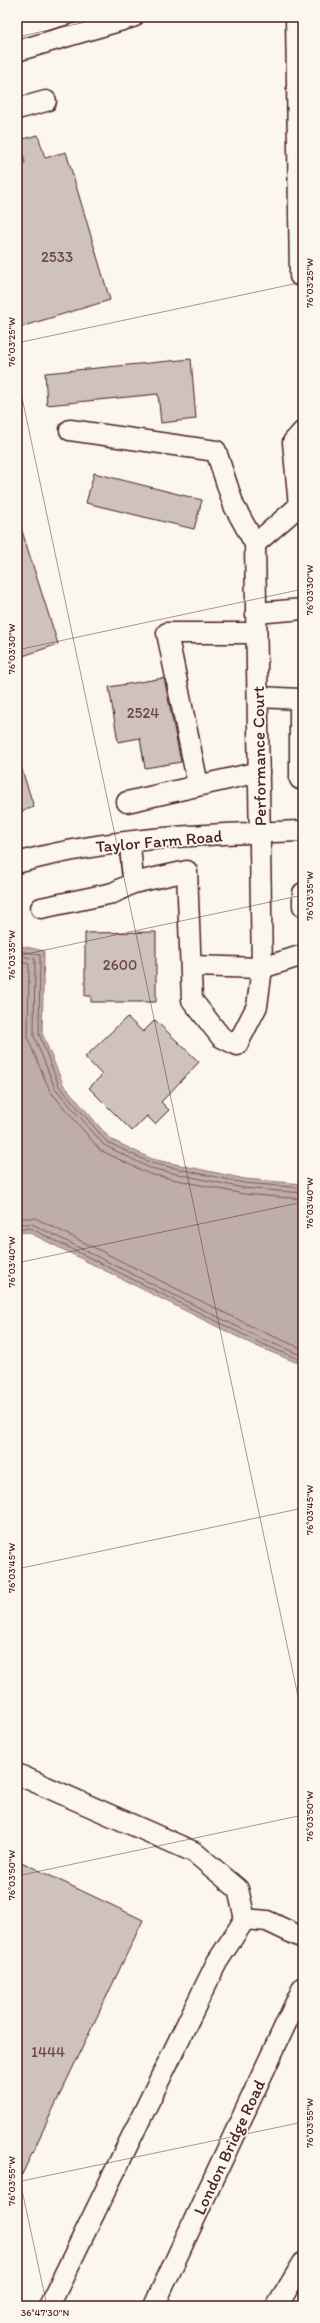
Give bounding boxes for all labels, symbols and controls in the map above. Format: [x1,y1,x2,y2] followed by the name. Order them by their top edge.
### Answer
[41,248,73,266] house number: 2533
[303,258,316,308] text: 76°03'25"W
[5,317,18,367] text: 76°03'25"W
[303,564,316,615] text: 76°03'30"W
[5,623,18,674] text: 76°03'30"W
[248,685,270,826] street label: Performance Court
[127,704,159,722] house number: 2524
[95,825,224,857] street label: Taylor Farm Road
[303,871,316,921] text: 76°03'35"W
[5,930,18,980] text: 76°03'35"W
[103,956,137,974] house number: 2600
[303,1177,316,1229] text: 76°03'40"W
[5,1236,18,1288] text: 76°03'40"W
[303,1484,316,1535] text: 76°03'45"W
[5,1542,18,1593] text: 76°03'45"W
[303,1790,316,1841] text: 76°03'50"W
[5,1849,18,1900] text: 76°03'50"W
[31,2043,65,2061] house number: 1444
[189,2076,269,2218] street label: London Bridge Road
[303,2098,316,2148] text: 76°03'55"W
[5,2156,18,2206] text: 76°03'55"W
[21,2306,70,2319] text: 36°47'30"N

